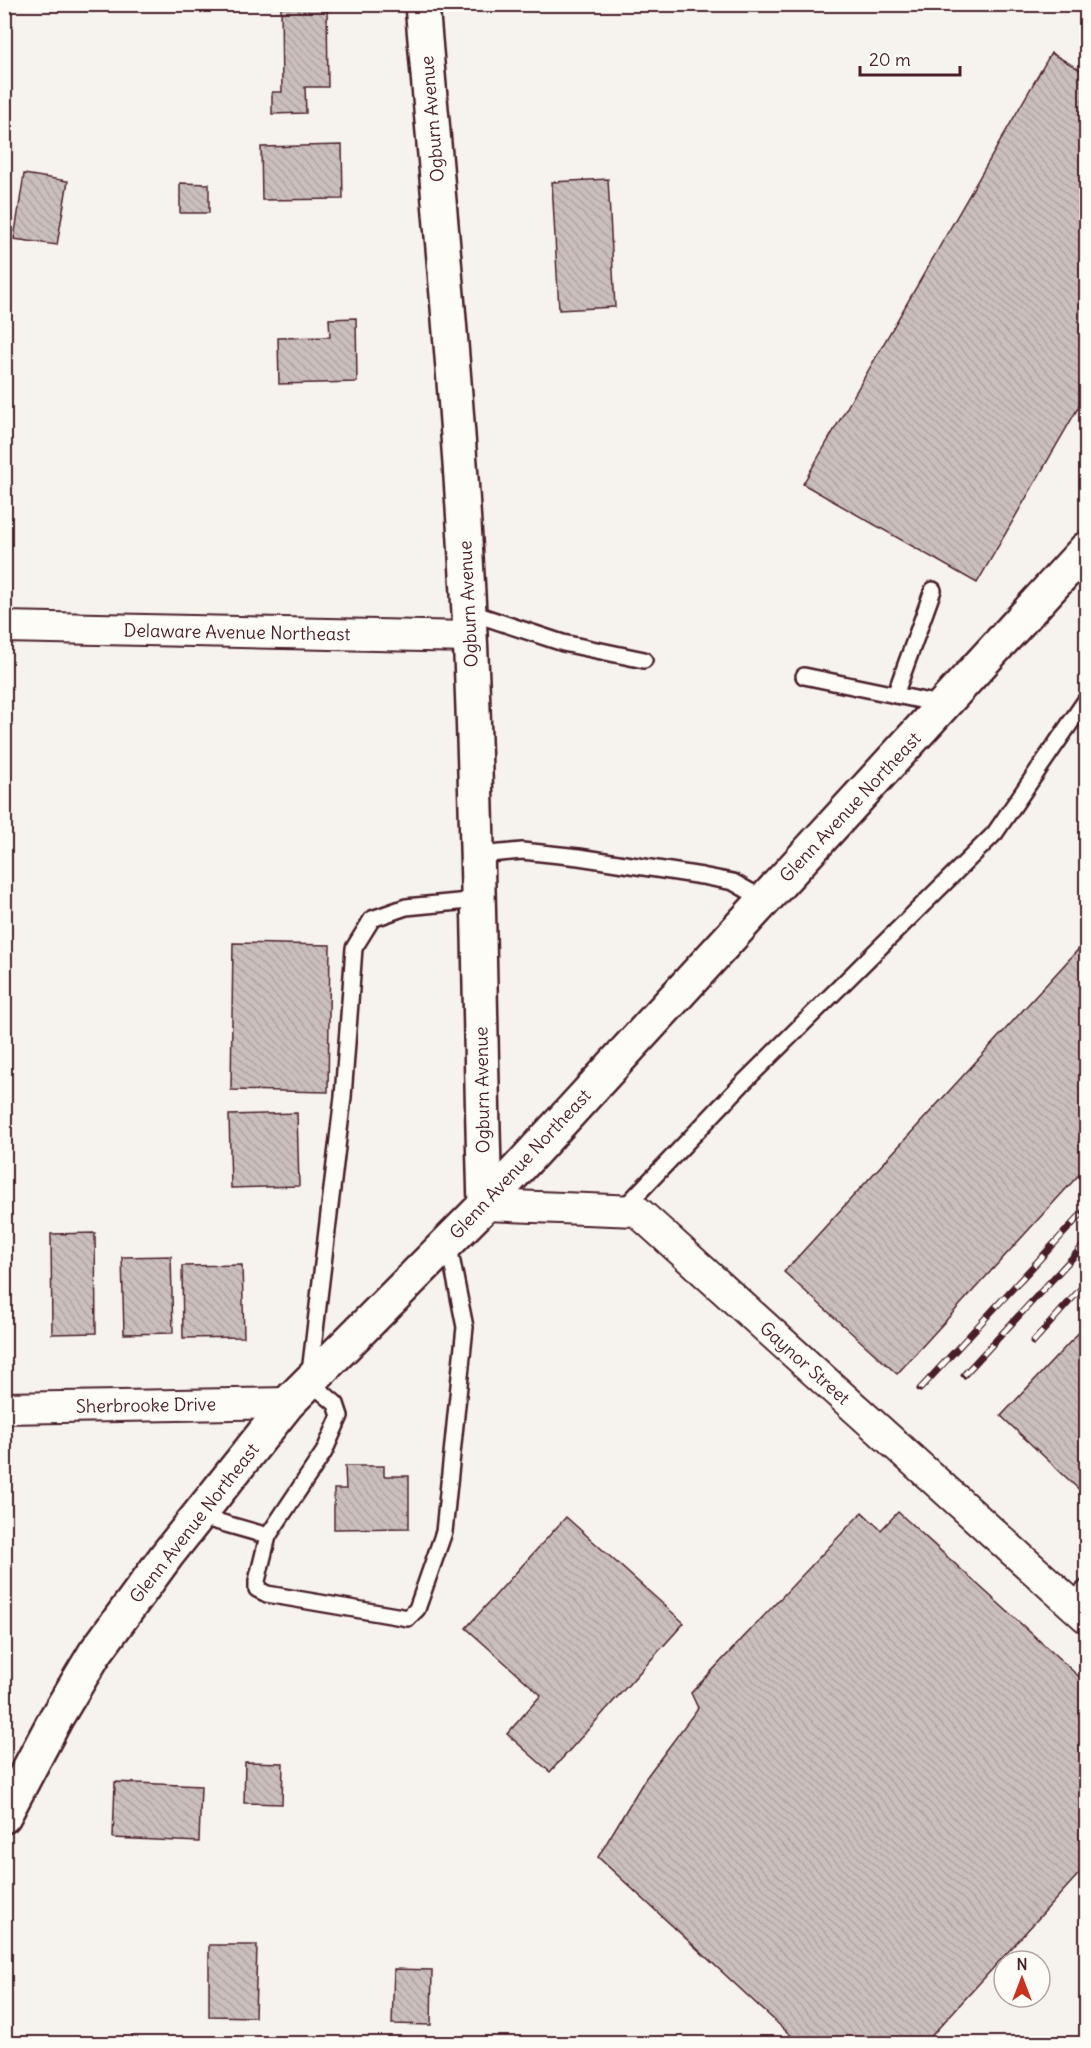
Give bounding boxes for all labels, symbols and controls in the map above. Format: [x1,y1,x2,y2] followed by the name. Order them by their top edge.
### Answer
[860,39,960,77] scale bar
[869,48,911,71] text: 20 m
[415,55,449,183] street label: Ogburn Avenue
[453,540,483,668] street label: Ogburn Avenue
[123,619,351,645] street label: Delaware Avenue Northeast
[774,727,926,887] street label: Glenn Avenue Northeast
[469,1026,495,1154] street label: Ogburn Avenue
[444,1084,596,1244] street label: Glenn Avenue Northeast
[755,1316,855,1410] street label: Gaynor Street
[76,1392,216,1418] street label: Sherbrooke Drive
[124,1438,264,1608] street label: Glenn Avenue Northeast
[992,1949,1052,2009] north arrow
[1016,1954,1028,1974] text: N

